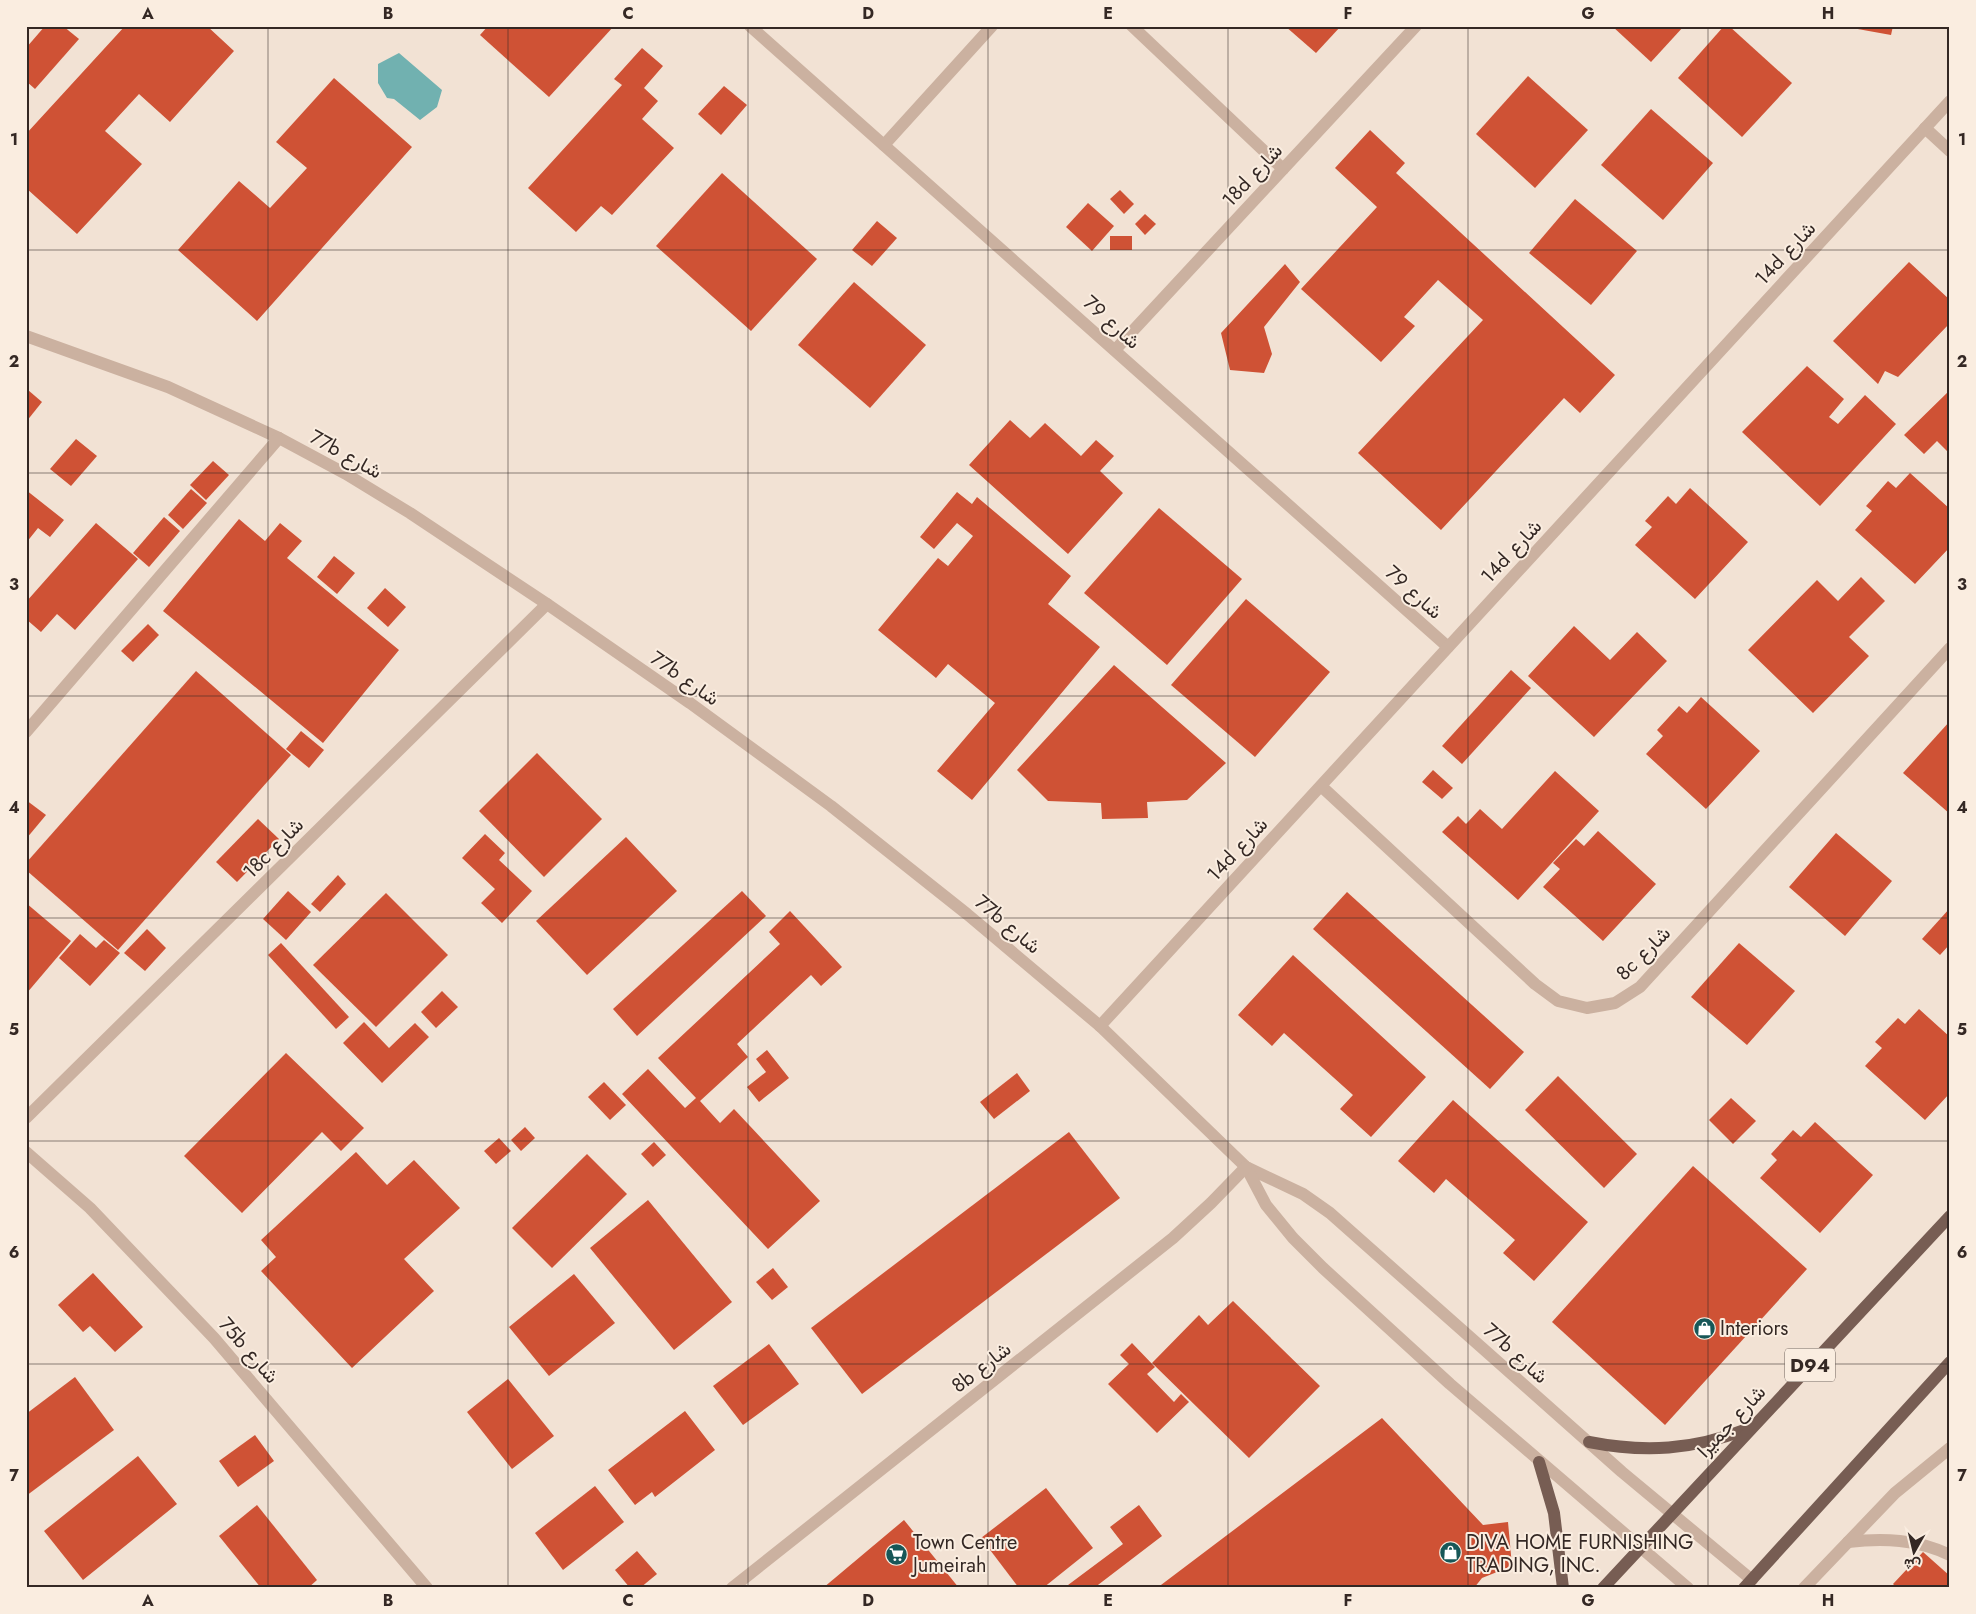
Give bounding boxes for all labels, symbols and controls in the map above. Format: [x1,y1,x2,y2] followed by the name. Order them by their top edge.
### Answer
[141,2,154,25] text: A
[383,2,393,25] text: B
[622,2,634,25] text: C
[862,2,874,25] text: D
[1103,2,1113,25] text: E
[1344,2,1352,25] text: F
[1581,2,1595,25] text: G
[1822,2,1834,25] text: H
[10,128,18,151] text: 1
[1958,128,1966,151] text: 1
[1215,137,1289,214] street label: 18d شارع
[1748,215,1823,292] street label: 14d شارع
[1077,289,1147,356] street label: شارع 79
[9,350,19,373] text: 2
[1957,350,1967,373] text: 2
[304,423,387,486] street label: 77b شارع
[1474,513,1549,590] street label: 14d شارع
[1379,559,1449,626] street label: شارع 79
[9,573,19,596] text: 3
[1957,573,1967,596] text: 3
[644,644,725,713] street label: 77b شارع
[8,796,20,819] text: 4
[1956,796,1968,819] text: 4
[236,811,310,885] street label: 18c شارع
[1200,811,1275,888] street label: 14d شارع
[968,888,1047,961] street label: 77b شارع
[1610,920,1677,987] street label: 8c شارع
[9,1018,19,1041] text: 5
[1957,1018,1967,1041] text: 5
[9,1241,19,1264] text: 6
[1957,1241,1967,1264] text: 6
[212,1311,286,1390] street label: 75b شارع
[1720,1314,1788,1343] place label: Interiors
[1477,1316,1555,1390] street label: 77b شارع
[1692,1316,1716,1340] shop icon: Interiors
[945,1335,1017,1400] street label: 8b شارع
[1785,1348,1835,1382] road number: D94
[1690,1379,1773,1464] street label: شارع جميرا
[9,1464,19,1487] text: 7
[1957,1464,1967,1487] text: 7
[1888,1526,1938,1576] north arrow
[910,1528,1017,1580] place label: Town Centre Jumeirah
[1466,1528,1693,1580] place label: DIVA HOME FURNISHING TRADING, INC.
[1438,1541,1462,1565] shop icon: DIVA HOME FURNISHING TRADING, INC.
[885,1542,909,1566] supermarket icon: Town Centre Jumeirah
[1902,1554,1922,1576] text: ش
[141,1589,154,1612] text: A
[383,1589,393,1612] text: B
[622,1589,634,1612] text: C
[862,1589,874,1612] text: D
[1103,1589,1113,1612] text: E
[1344,1589,1352,1612] text: F
[1581,1589,1595,1612] text: G
[1822,1589,1834,1612] text: H

